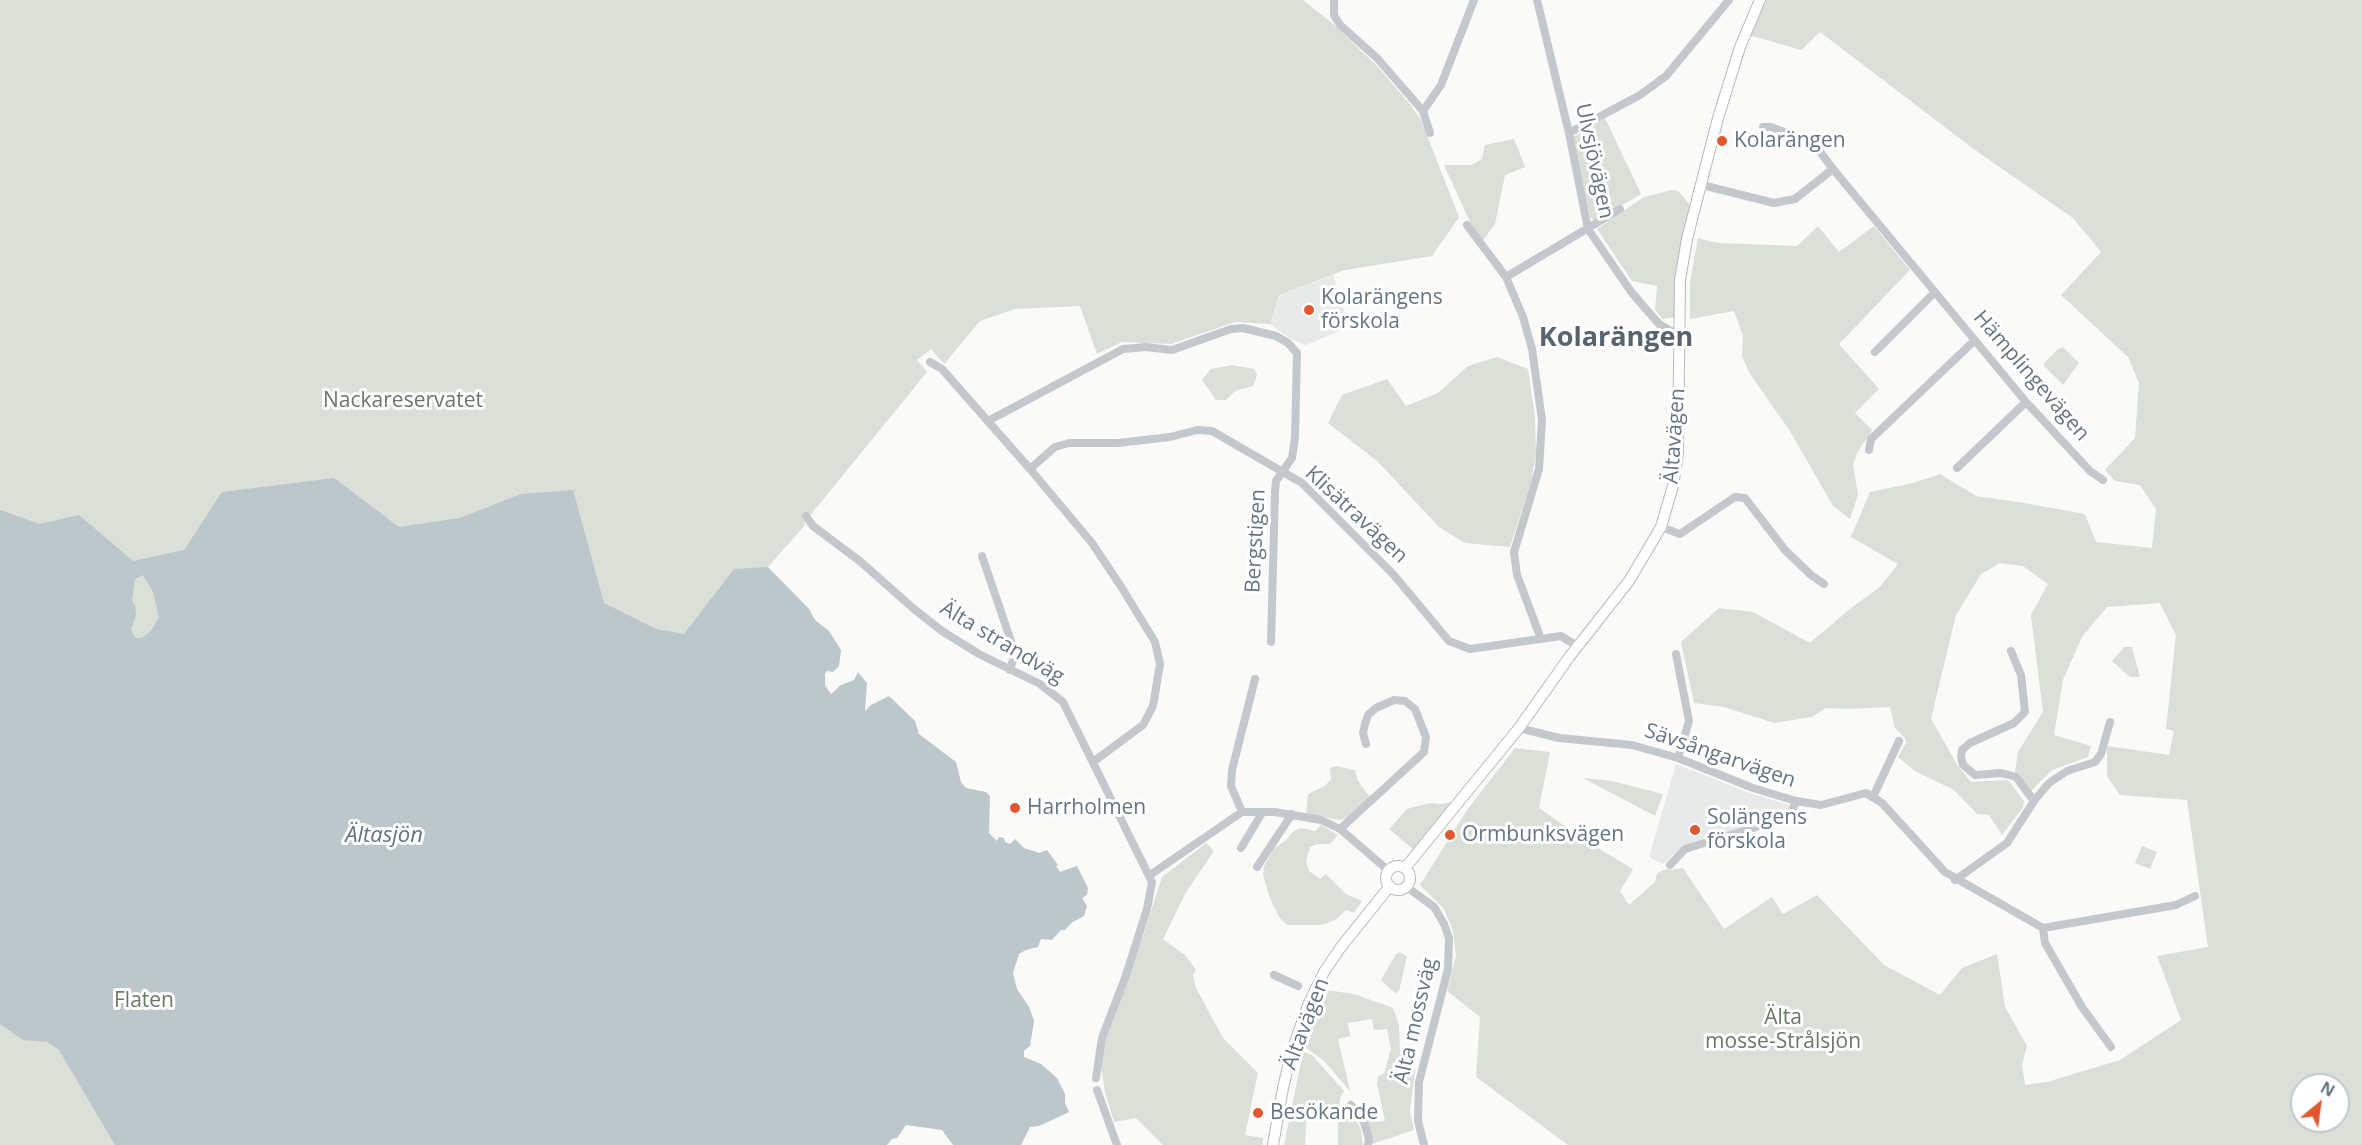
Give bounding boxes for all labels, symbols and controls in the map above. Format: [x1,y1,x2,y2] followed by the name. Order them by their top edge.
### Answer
[1569,101,1619,221] street label: Ulvsjövägen
[1734,128,1846,154] place label: Kolarängen
[1715,134,1729,148] marker: Kolarängen
[1321,285,1443,335] place label: Kolarängens förskola
[1302,303,1316,317] marker: Kolarängens förskola
[1968,306,2094,446] street label: Hämplingevägen
[1539,322,1693,354] district label: Kolarängen
[1659,387,1691,485] street label: Ältavägen
[323,388,483,414] park label: Nackareservatet
[1299,461,1413,569] street label: Klisätravägen
[1241,488,1271,594] street label: Bergstigen
[935,596,1069,690] street label: Älta strandväg
[1641,718,1799,794] street label: Sävsångarvägen
[1027,795,1146,821] place label: Harrholmen
[1008,801,1022,815] marker: Harrholmen
[1707,805,1807,855] place label: Solängens förskola
[1462,822,1624,848] place label: Ormbunksvägen
[345,823,423,849] water label: Ältasjön
[1688,823,1702,837] marker: Solängens förskola
[1443,828,1457,842] marker: Ormbunksvägen
[1389,955,1443,1087] street label: Älta mossväg
[1277,975,1335,1073] street label: Ältavägen
[114,988,174,1014] park label: Flaten
[1705,1005,1861,1055] park label: Älta mosse-Strålsjön
[2290,1073,2350,1133] north arrow
[2317,1076,2339,1102] text: N
[1270,1100,1378,1126] place label: Besökande
[1251,1106,1265,1120] marker: Besökande

